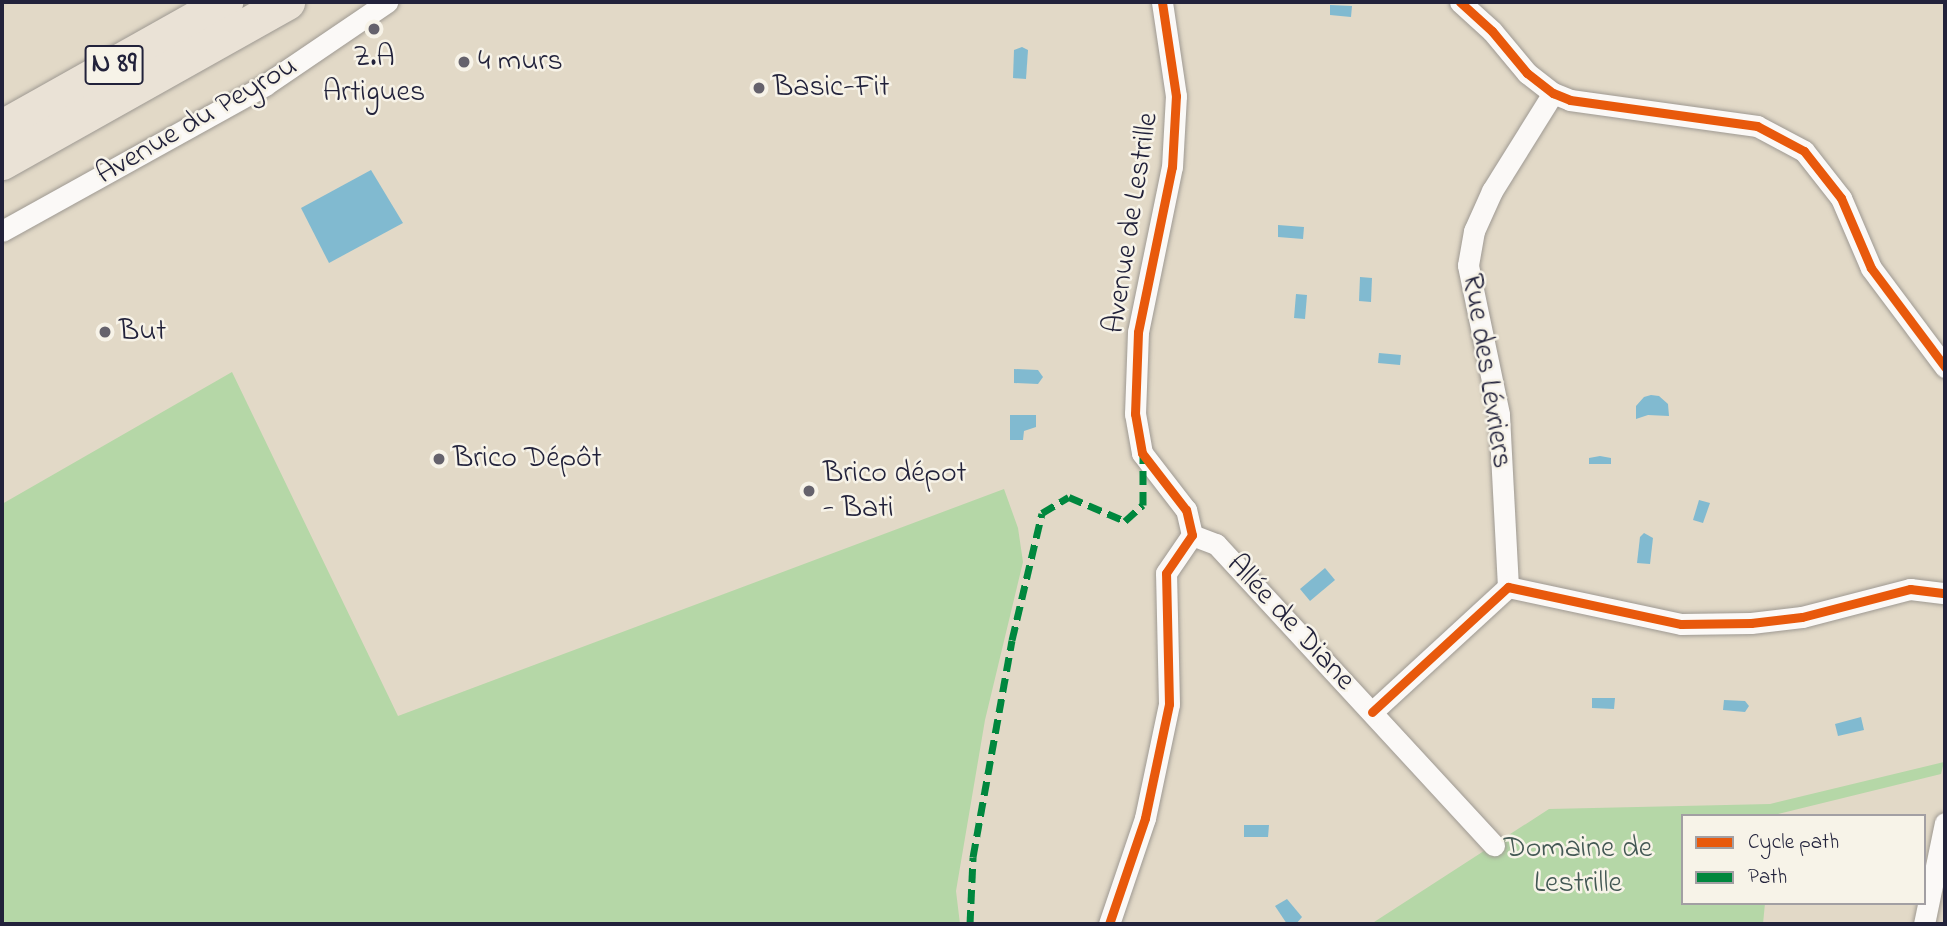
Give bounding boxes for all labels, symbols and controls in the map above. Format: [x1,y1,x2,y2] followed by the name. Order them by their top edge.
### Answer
[366,21,382,37] marker: Z.A Artigues
[323,40,425,110] place label: Z.A Artigues
[84,41,144,90] road number: N 89
[478,44,563,80] place label: 4 murs
[90,49,304,193] street label: Avenue du Peyrou
[456,54,472,70] marker: 4 murs
[773,70,890,106] place label: Basic-Fit
[751,80,767,96] marker: Basic-Fit
[1097,110,1167,336] street label: Avenue de Lestrille
[1453,271,1519,471] street label: Rue des Lévriers
[119,314,166,350] place label: But
[97,324,113,340] marker: But
[453,441,602,477] place label: Brico Dépôt
[431,451,447,467] marker: Brico Dépôt
[823,456,967,526] place label: Brico dépot - Bati
[801,483,817,499] marker: Brico dépot - Bati
[1218,548,1362,698] street label: Allée de Diane
[1681,814,1926,905] legend
[1748,828,1839,858] text: Cycle path
[1504,831,1652,902] park label: Domaine de Lestrille
[1748,863,1787,893] text: Path

